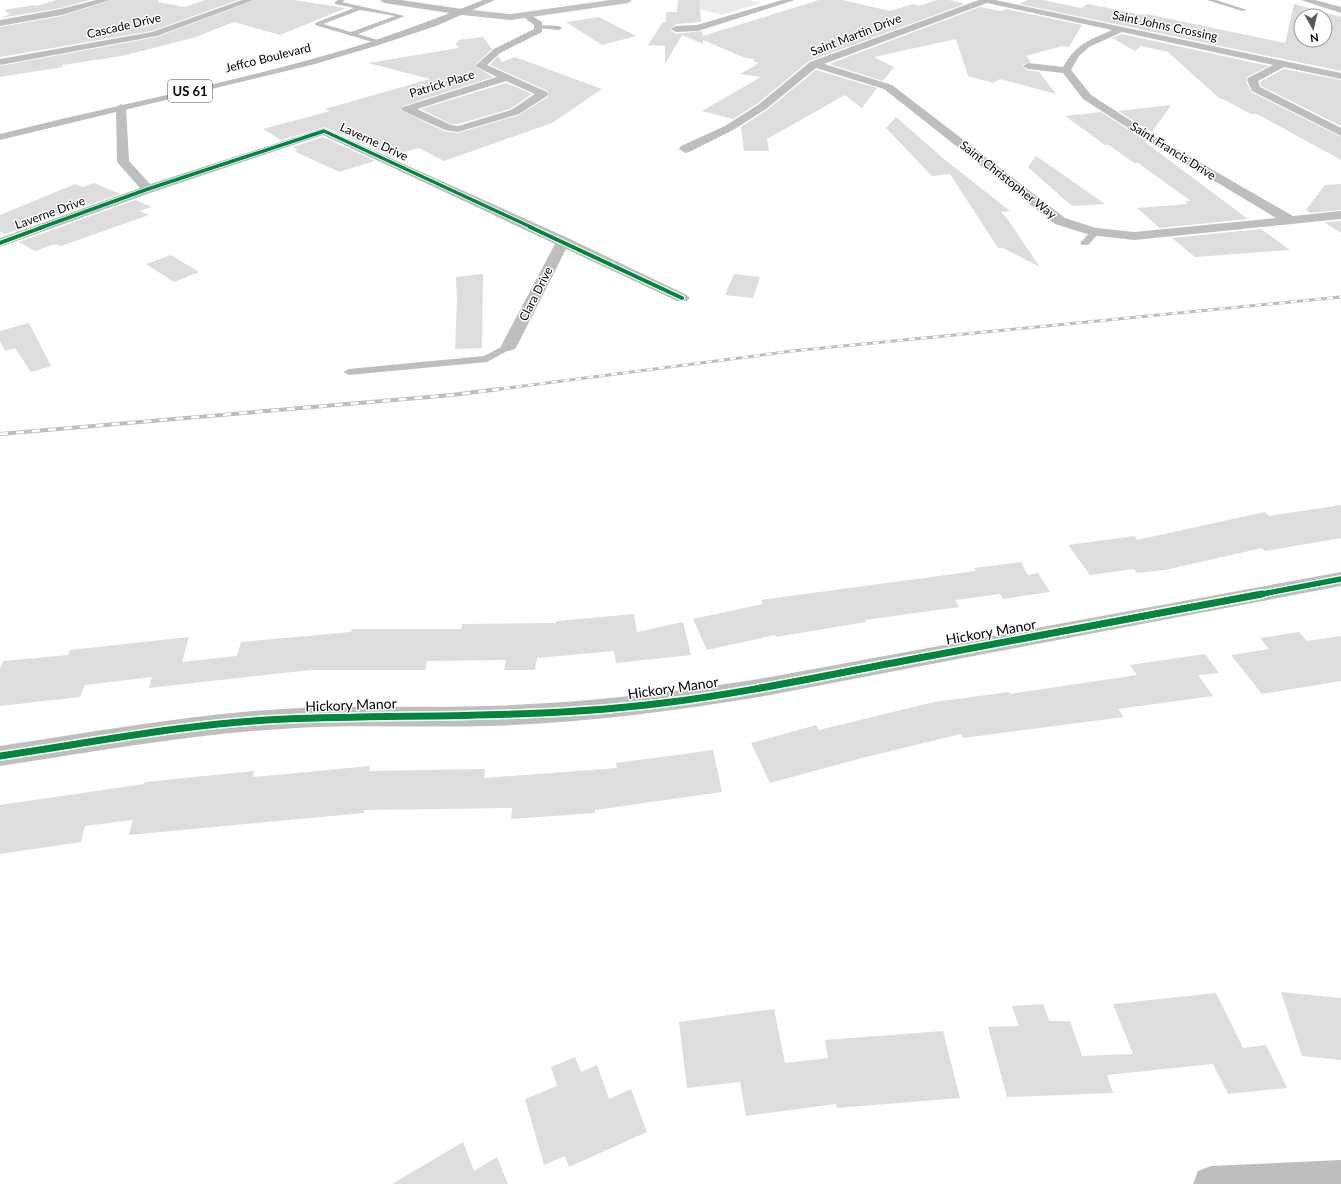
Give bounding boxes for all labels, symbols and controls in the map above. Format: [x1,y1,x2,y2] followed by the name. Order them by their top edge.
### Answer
[1111,7,1219,44] street label: Saint Johns Crossing
[1293,8,1333,48] north arrow
[85,10,162,41] street label: Cascade Drive
[808,10,903,59] street label: Saint Martin Drive
[1309,31,1320,45] text: N
[224,40,312,75] street label: Jeffco Boulevard
[407,67,476,101] street label: Patrick Place
[168,80,212,102] road number: US 61
[1128,118,1219,183] street label: Saint Francis Drive
[338,119,411,164] street label: Laverne Drive
[957,137,1060,222] street label: Saint Christopher Way
[13,193,87,232] street label: Laverne Drive
[516,264,556,323] street label: Clara Drive
[944,615,1037,648] street label: Hickory Manor
[626,673,719,702] street label: Hickory Manor
[305,694,397,715] street label: Hickory Manor

